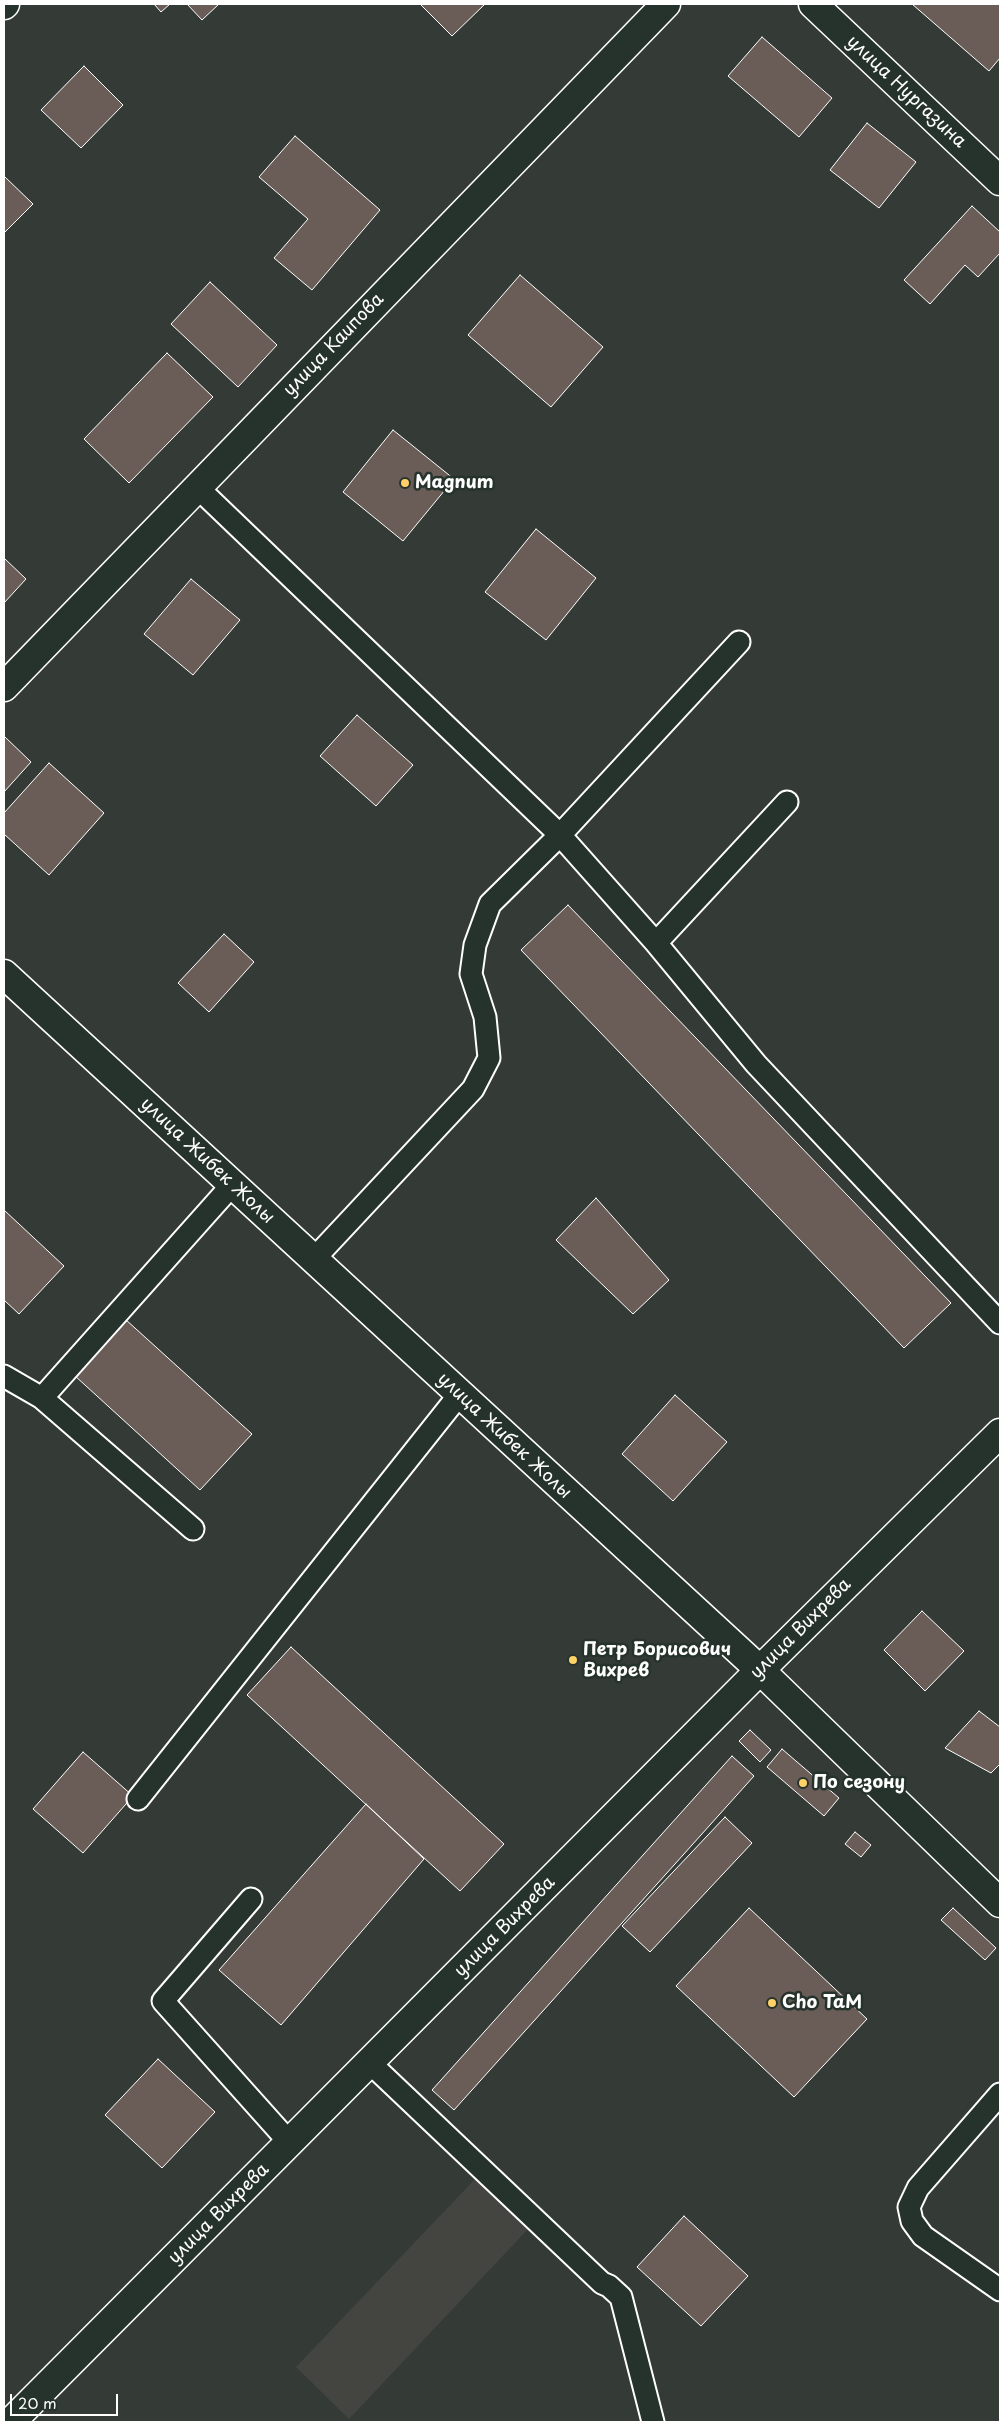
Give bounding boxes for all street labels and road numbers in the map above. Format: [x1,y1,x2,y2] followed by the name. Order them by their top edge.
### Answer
[842,31,970,153] street label: улица Нургазина
[279,289,389,401] street label: улица Каипова
[136,1093,278,1229] street label: улица Жибек Жолы
[433,1368,575,1504] street label: улица Жибек Жолы
[746,1574,856,1684] street label: улица Вихрева
[450,1872,560,1982] street label: улица Вихрева
[164,2159,274,2269] street label: улица Вихрева

